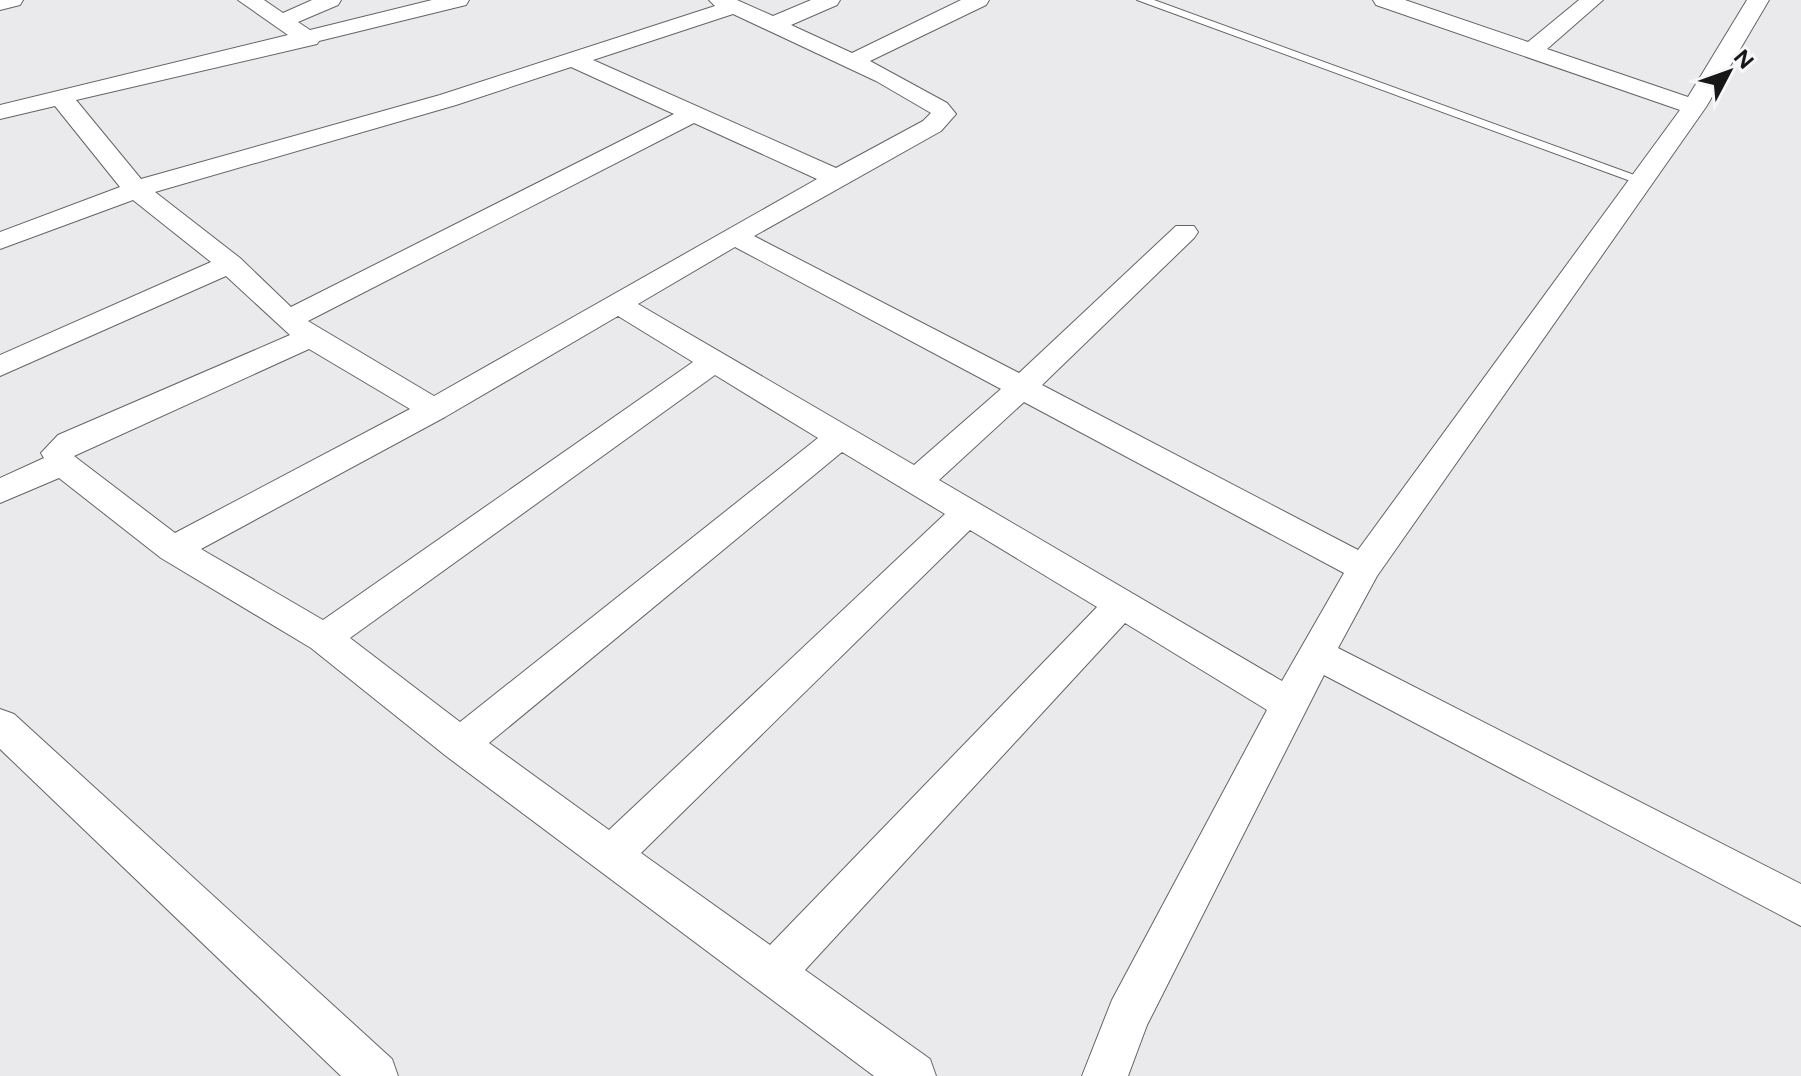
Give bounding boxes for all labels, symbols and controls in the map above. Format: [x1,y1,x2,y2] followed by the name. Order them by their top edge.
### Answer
[1689,32,1769,112] north arrow
[1728,44,1759,74] text: N

